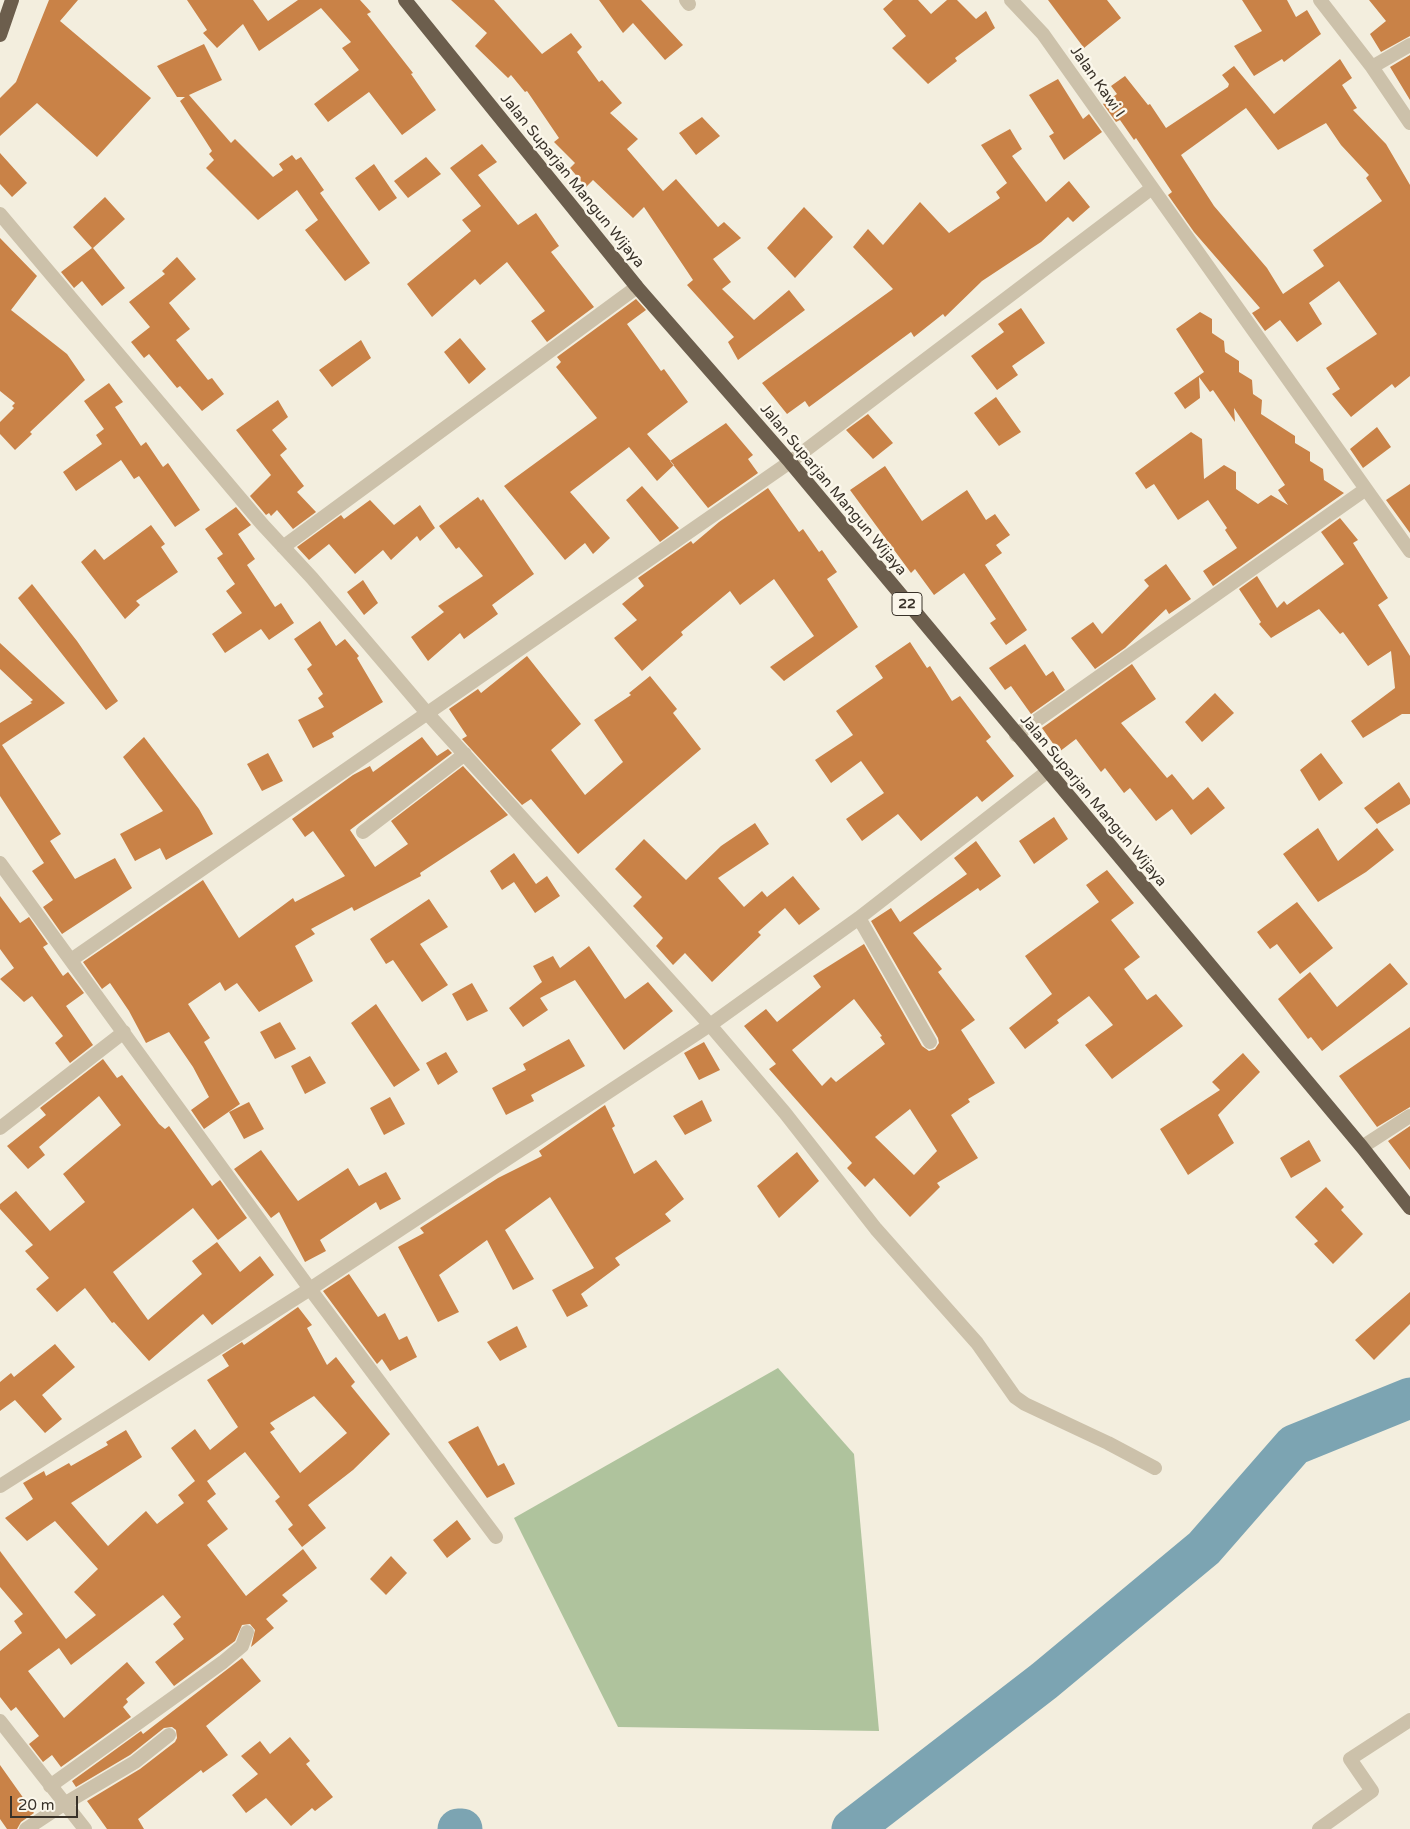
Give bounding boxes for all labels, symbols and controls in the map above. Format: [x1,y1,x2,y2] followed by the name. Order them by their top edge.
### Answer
[1066,43,1128,121] street label: Jalan Kawi I
[496,90,648,272] street label: Jalan Suparjan Mangun Wijaya
[756,400,910,580] street label: Jalan Suparjan Mangun Wijaya
[892,592,922,616] road number: 22
[1016,711,1170,891] street label: Jalan Suparjan Mangun Wijaya
[12,1786,80,1818] scale bar
[18,1796,55,1814] text: 20 m

